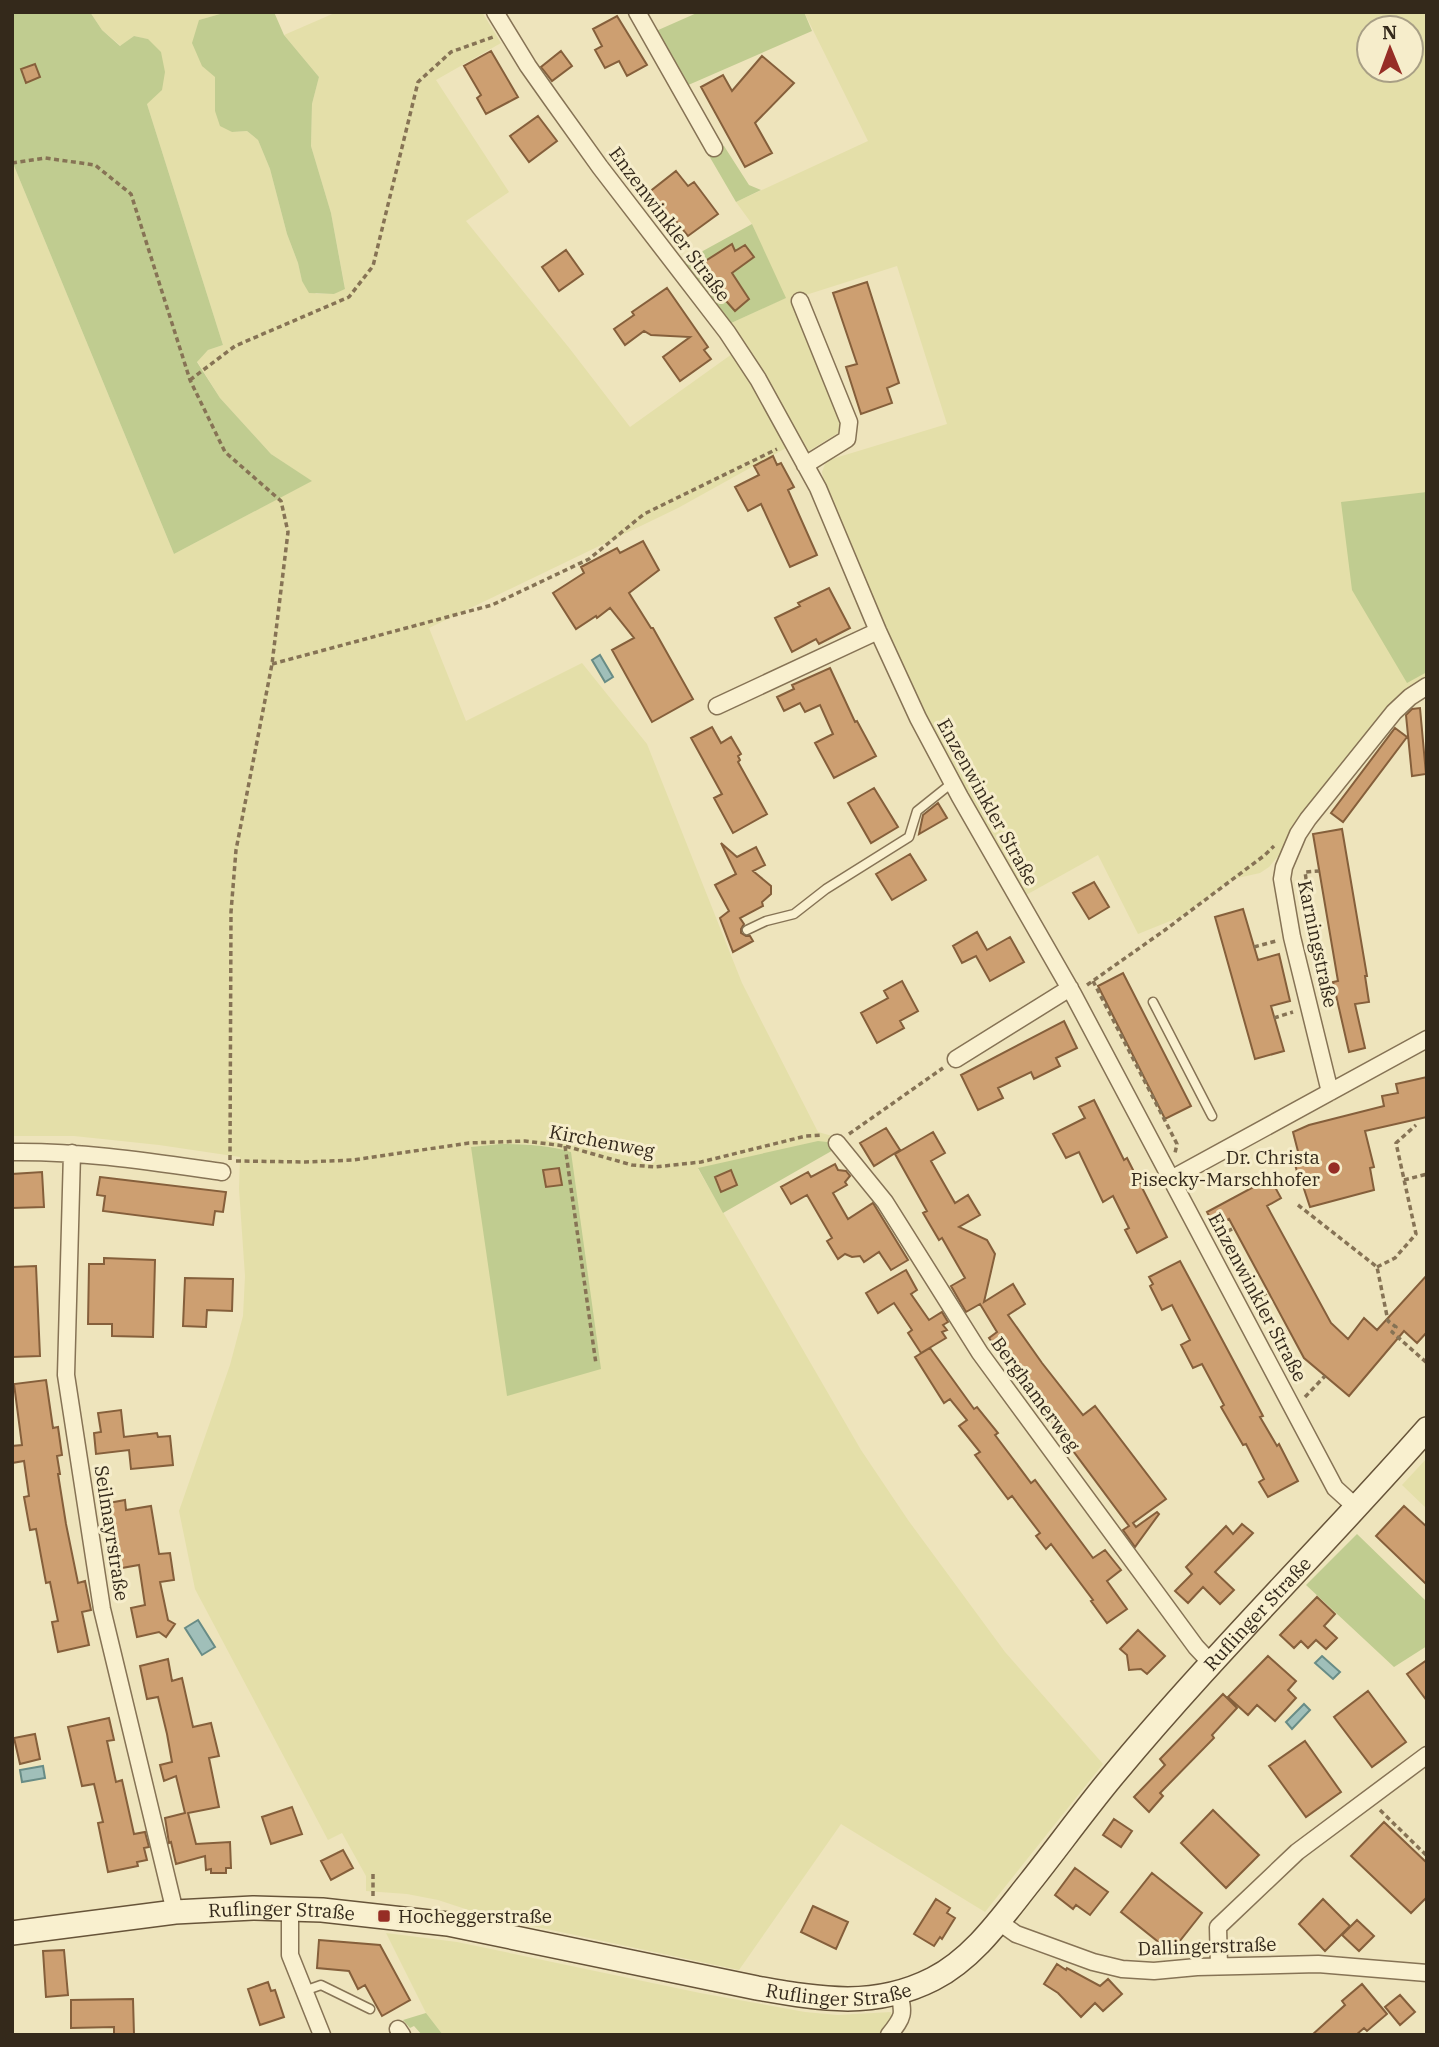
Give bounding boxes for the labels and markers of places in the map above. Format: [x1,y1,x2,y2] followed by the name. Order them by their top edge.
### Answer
[1131,1145,1321,1191] place label: Dr. Christa Pisecky-Marschhofer
[1326,1160,1342,1176] marker: Dr. Christa Pisecky-Marschhofer
[398,1904,552,1928] place label: Hocheggerstraße
[376,1908,392,1924] marker: Hocheggerstraße

